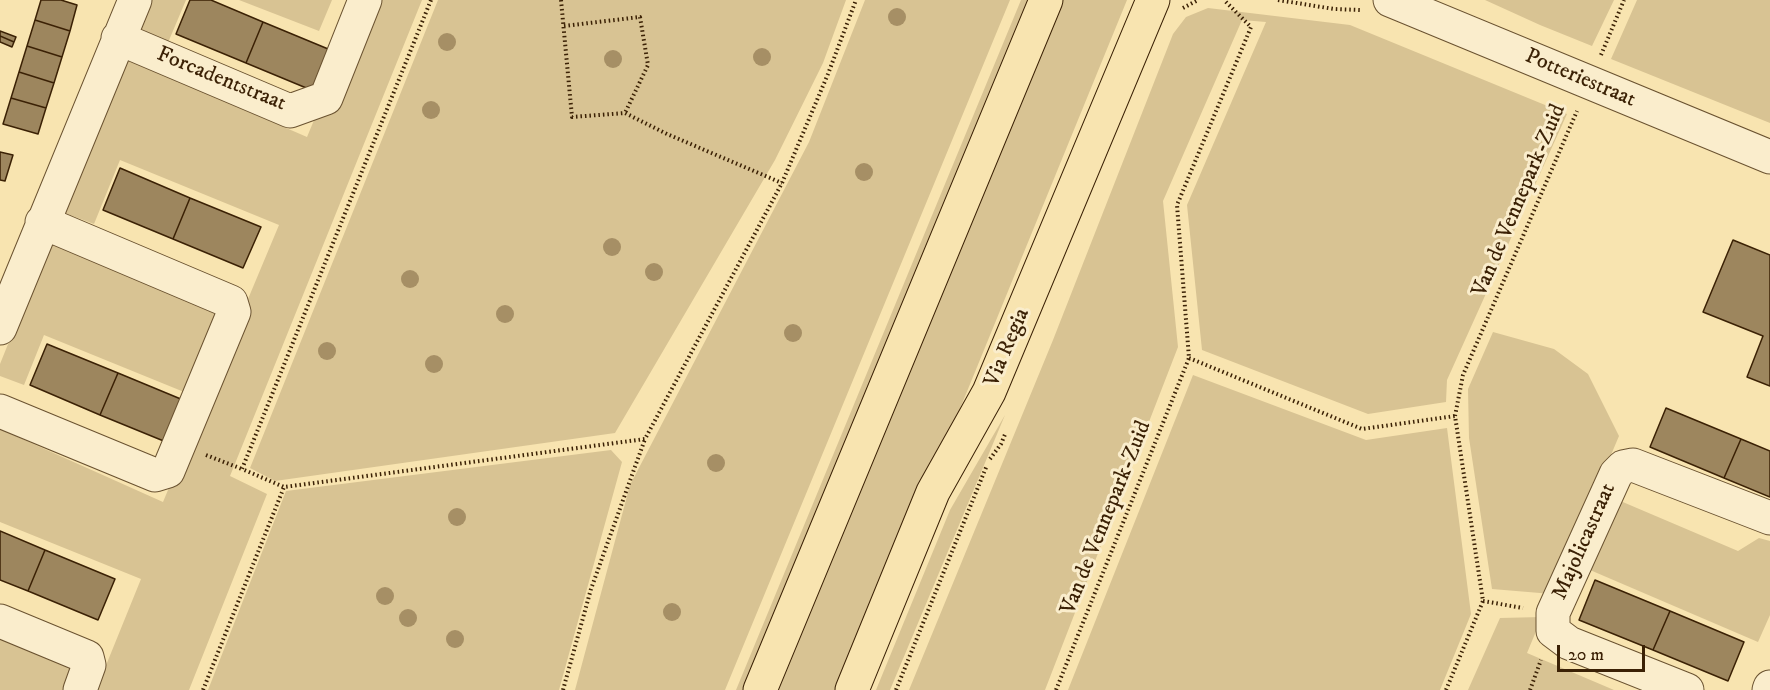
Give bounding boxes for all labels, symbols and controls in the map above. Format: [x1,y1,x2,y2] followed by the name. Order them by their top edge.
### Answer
[152,42,290,118] street label: Forcadentstraat
[1521,44,1639,114] street label: Potteriestraat
[1468,101,1572,301] street label: Van de Vennepark-Zuid
[980,305,1036,391] street label: Via Regia
[1056,417,1158,619] street label: Van de Vennepark-Zuid
[1548,480,1622,604] street label: Majolicastraat
[1560,633,1648,671] scale bar
[1568,644,1604,666] text: 20 m

